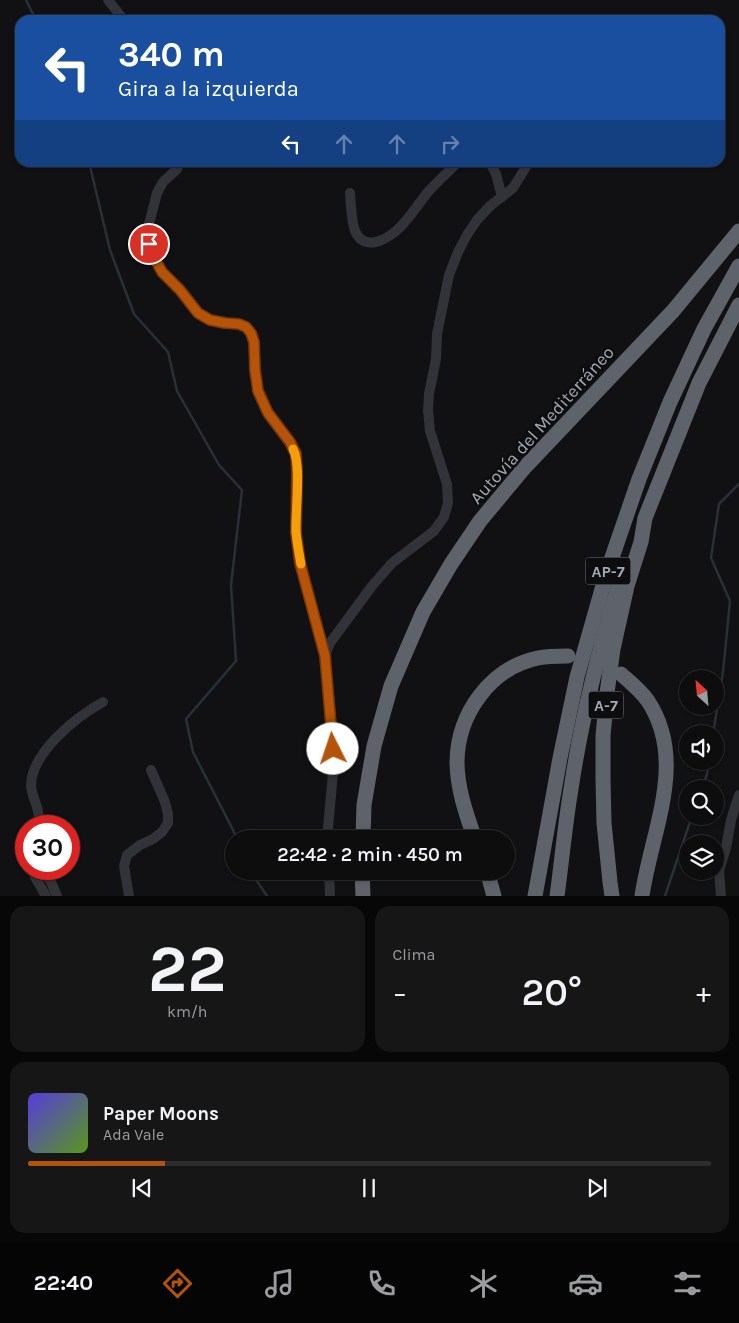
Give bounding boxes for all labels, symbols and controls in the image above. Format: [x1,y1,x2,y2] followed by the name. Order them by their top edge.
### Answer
[118,34,225,75] text: 340 m
[35,35,100,100] icon: left
[118,76,299,102] text: Gira a la izquierda
[277,130,305,158] icon: left
[330,130,358,158] icon: ahead
[383,130,411,158] icon: ahead
[436,130,464,158] icon: right
[128,223,170,265] pin
[135,230,163,258] icon: arrive
[465,341,619,509] street label: Autovía del Mediterráneo
[586,558,630,584] road number: AP-7
[679,670,724,715] north arrow
[679,670,724,880] map controls
[588,692,624,718] road number: A-7
[306,722,358,774] position arrow
[679,725,724,770] button: sound
[679,780,724,825] button: search
[15,815,80,880] speed limit sign: 30
[679,835,724,880] button: layers
[277,844,463,866] text: 22:42 · 2 min · 450 m
[148,931,227,1007] text: 22
[393,945,435,964] text: Clima
[521,970,582,1015] text: 20°
[393,976,407,1009] text: −
[696,976,711,1009] text: +
[167,1002,208,1021] text: km/h
[103,1103,219,1125] text: Paper Moons
[103,1125,164,1144] text: Ada Vale
[128,1174,156,1202] icon: previous
[355,1174,383,1202] icon: pause
[583,1174,611,1202] icon: next
[160,1266,195,1301] icon: directions
[262,1266,297,1301] icon: music
[364,1266,399,1301] icon: phone
[466,1266,501,1301] icon: climate
[568,1266,603,1301] icon: car
[670,1266,705,1301] icon: filters
[34,1270,93,1296] text: 22:40

